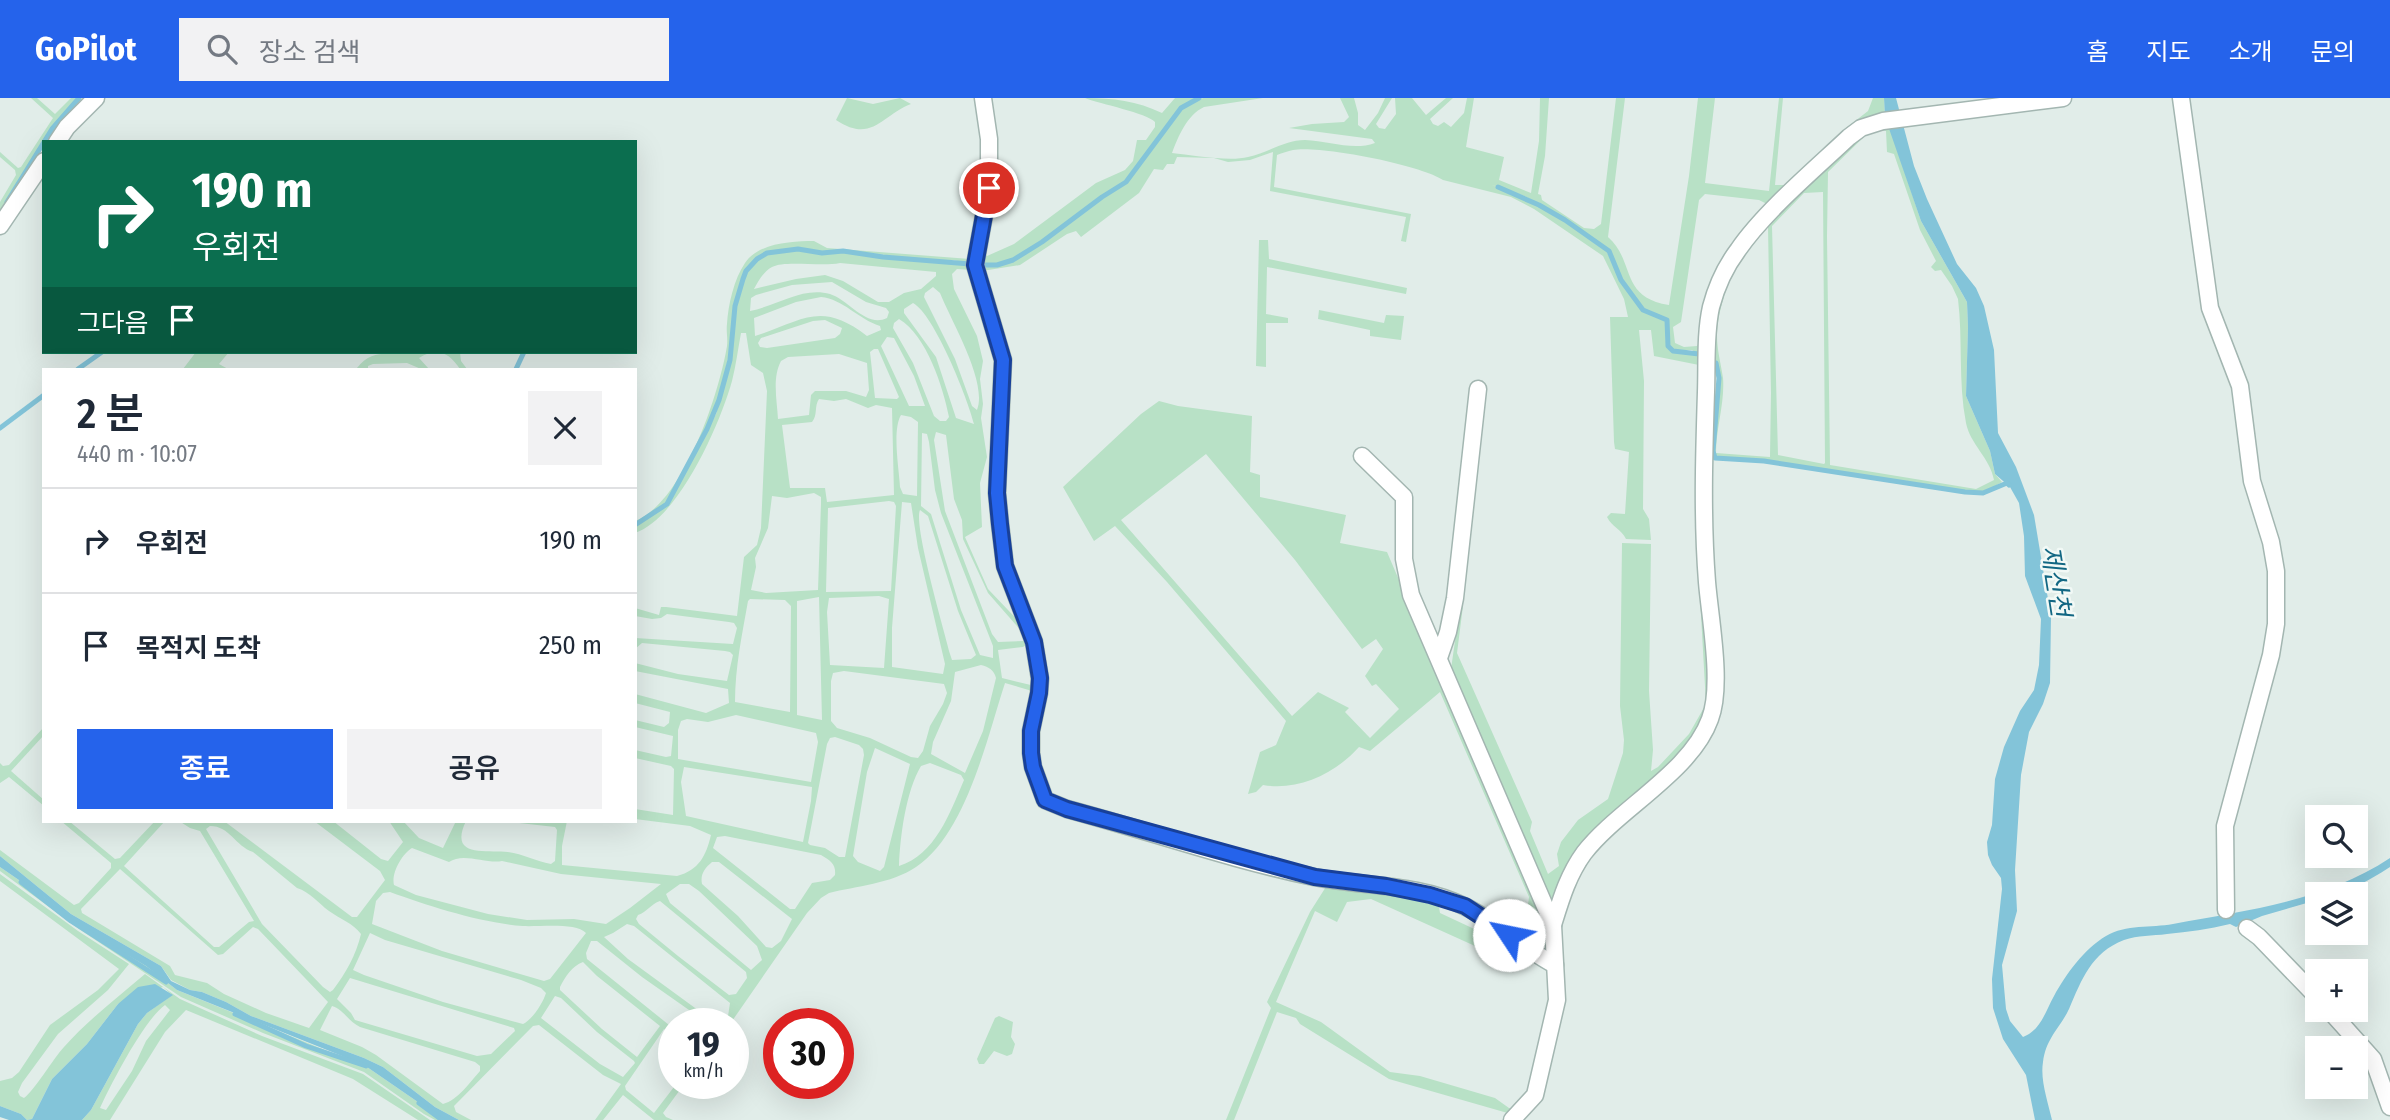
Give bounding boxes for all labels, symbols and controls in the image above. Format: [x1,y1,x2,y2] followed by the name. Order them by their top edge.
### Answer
[179,18,669,81] search box
[35,29,137,69] text: GoPilot
[203,30,241,68] icon: search
[259,37,360,68] text: 장소 검색
[2086,38,2108,66] text: 홈
[2146,38,2191,66] text: 지도
[2229,38,2273,66] text: 소개
[2311,38,2355,66] text: 문의
[959,158,1019,218] pin
[192,161,312,220] text: 190 m
[77,168,168,259] icon: right
[970,169,1008,207] icon: arrive
[192,228,280,266] text: 우회전
[163,301,201,339] icon: arrive
[77,308,149,339] text: 그다음
[77,389,144,439] text: 2 분
[528,391,602,465] button: close
[77,440,197,468] text: 440 m · 10:07
[77,522,115,560] icon: right
[540,525,602,556] text: 190 m
[136,528,208,559] text: 우회전
[2035,543,2077,622] water label: 제산천
[77,627,115,665] icon: arrive
[539,630,602,661] text: 250 m
[136,633,261,664] text: 목적지 도착
[77,729,333,809] button: 종료
[347,729,602,809] button: 공유
[2305,805,2368,1099] map controls
[2305,805,2368,868] button: search
[2305,882,2368,945] button: layers
[1472,898,1546,972] position arrow
[2305,959,2368,1022] button: +
[763,1008,854,1099] speed limit sign: 30
[687,1023,720,1065] text: 19
[2305,1036,2368,1099] button: −
[683,1060,724,1082] text: km/h

